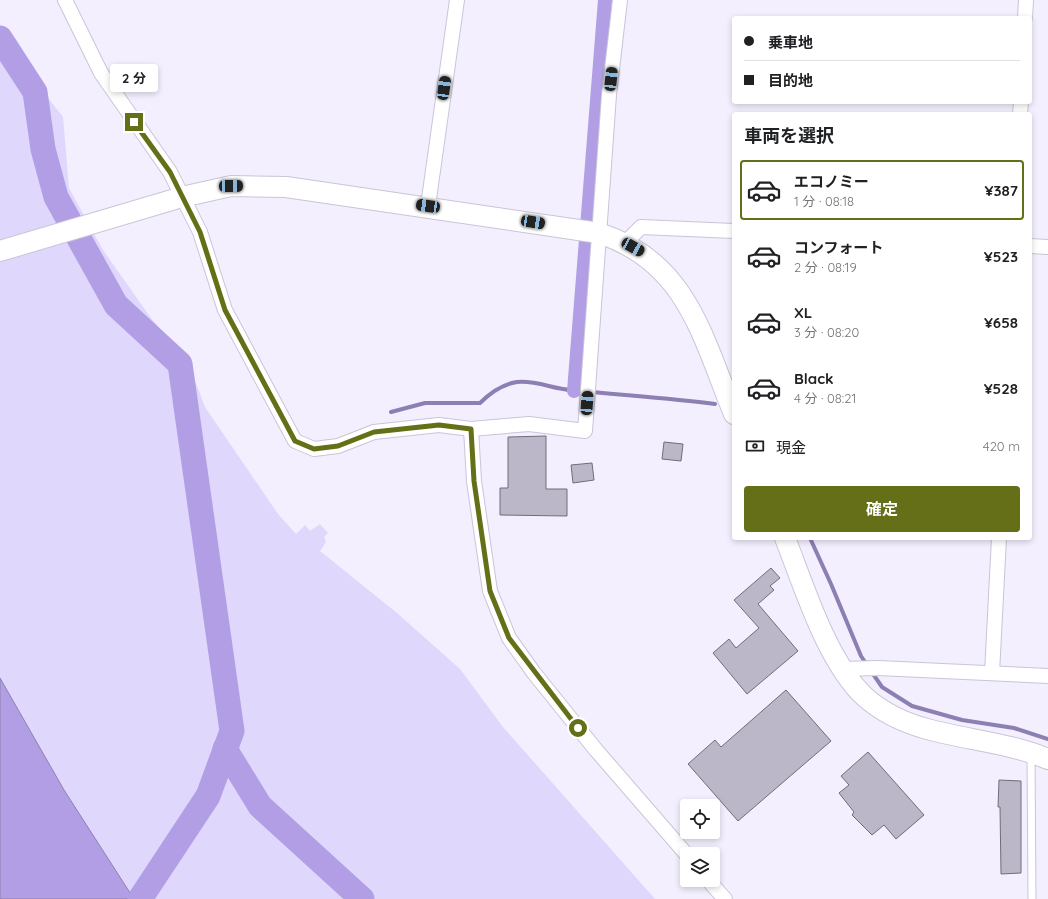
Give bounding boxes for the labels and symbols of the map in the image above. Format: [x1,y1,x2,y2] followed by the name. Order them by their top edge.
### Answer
[110,64,158,92] callout: 2 分
[604,66,618,92] car
[436,75,452,101] car
[125,113,143,131] route end
[219,180,243,192] car
[415,198,441,214] car
[520,214,546,230] car
[620,236,646,258] car
[580,391,594,415] car
[569,719,587,737] route start

